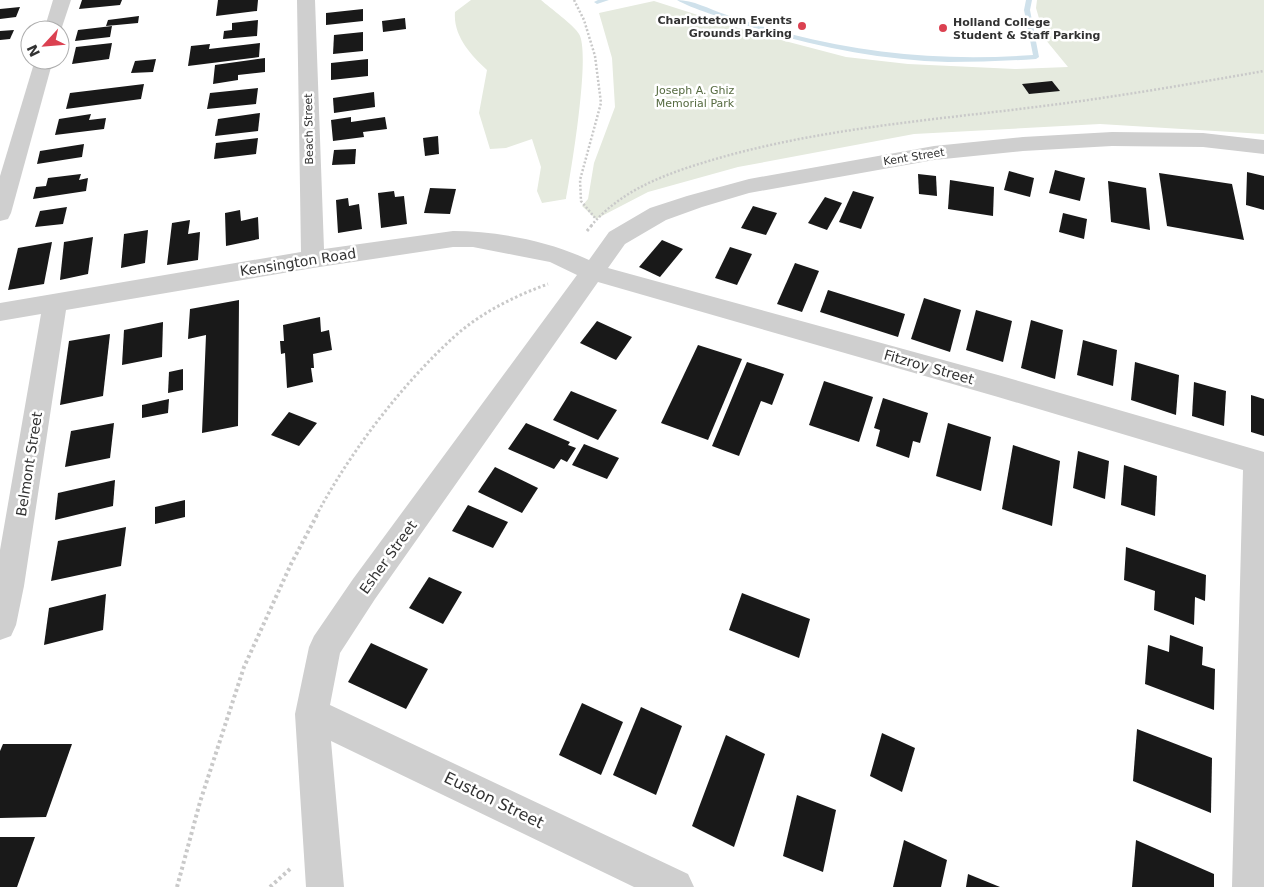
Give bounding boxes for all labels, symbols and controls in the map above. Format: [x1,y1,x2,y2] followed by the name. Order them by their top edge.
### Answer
[658,14,792,40] place label: Charlottetown Events Grounds Parking
[953,16,1100,42] place label: Holland College Student & Staff Parking
[20,20,70,70] north arrow
[796,20,808,32] marker: Charlottetown Events Grounds Parking
[937,22,949,34] marker: Holland College Student & Staff Parking
[24,42,43,59] text: N
[655,84,735,110] park label: Joseph A. Ghiz Memorial Park
[302,93,316,165] street label: Beach Street
[883,146,946,168] street label: Kent Street
[239,245,357,279] street label: Kensington Road
[882,346,976,388] street label: Fitzroy Street
[13,410,45,517] street label: Belmont Street
[356,517,420,597] street label: Esher Street
[441,768,547,832] street label: Euston Street

